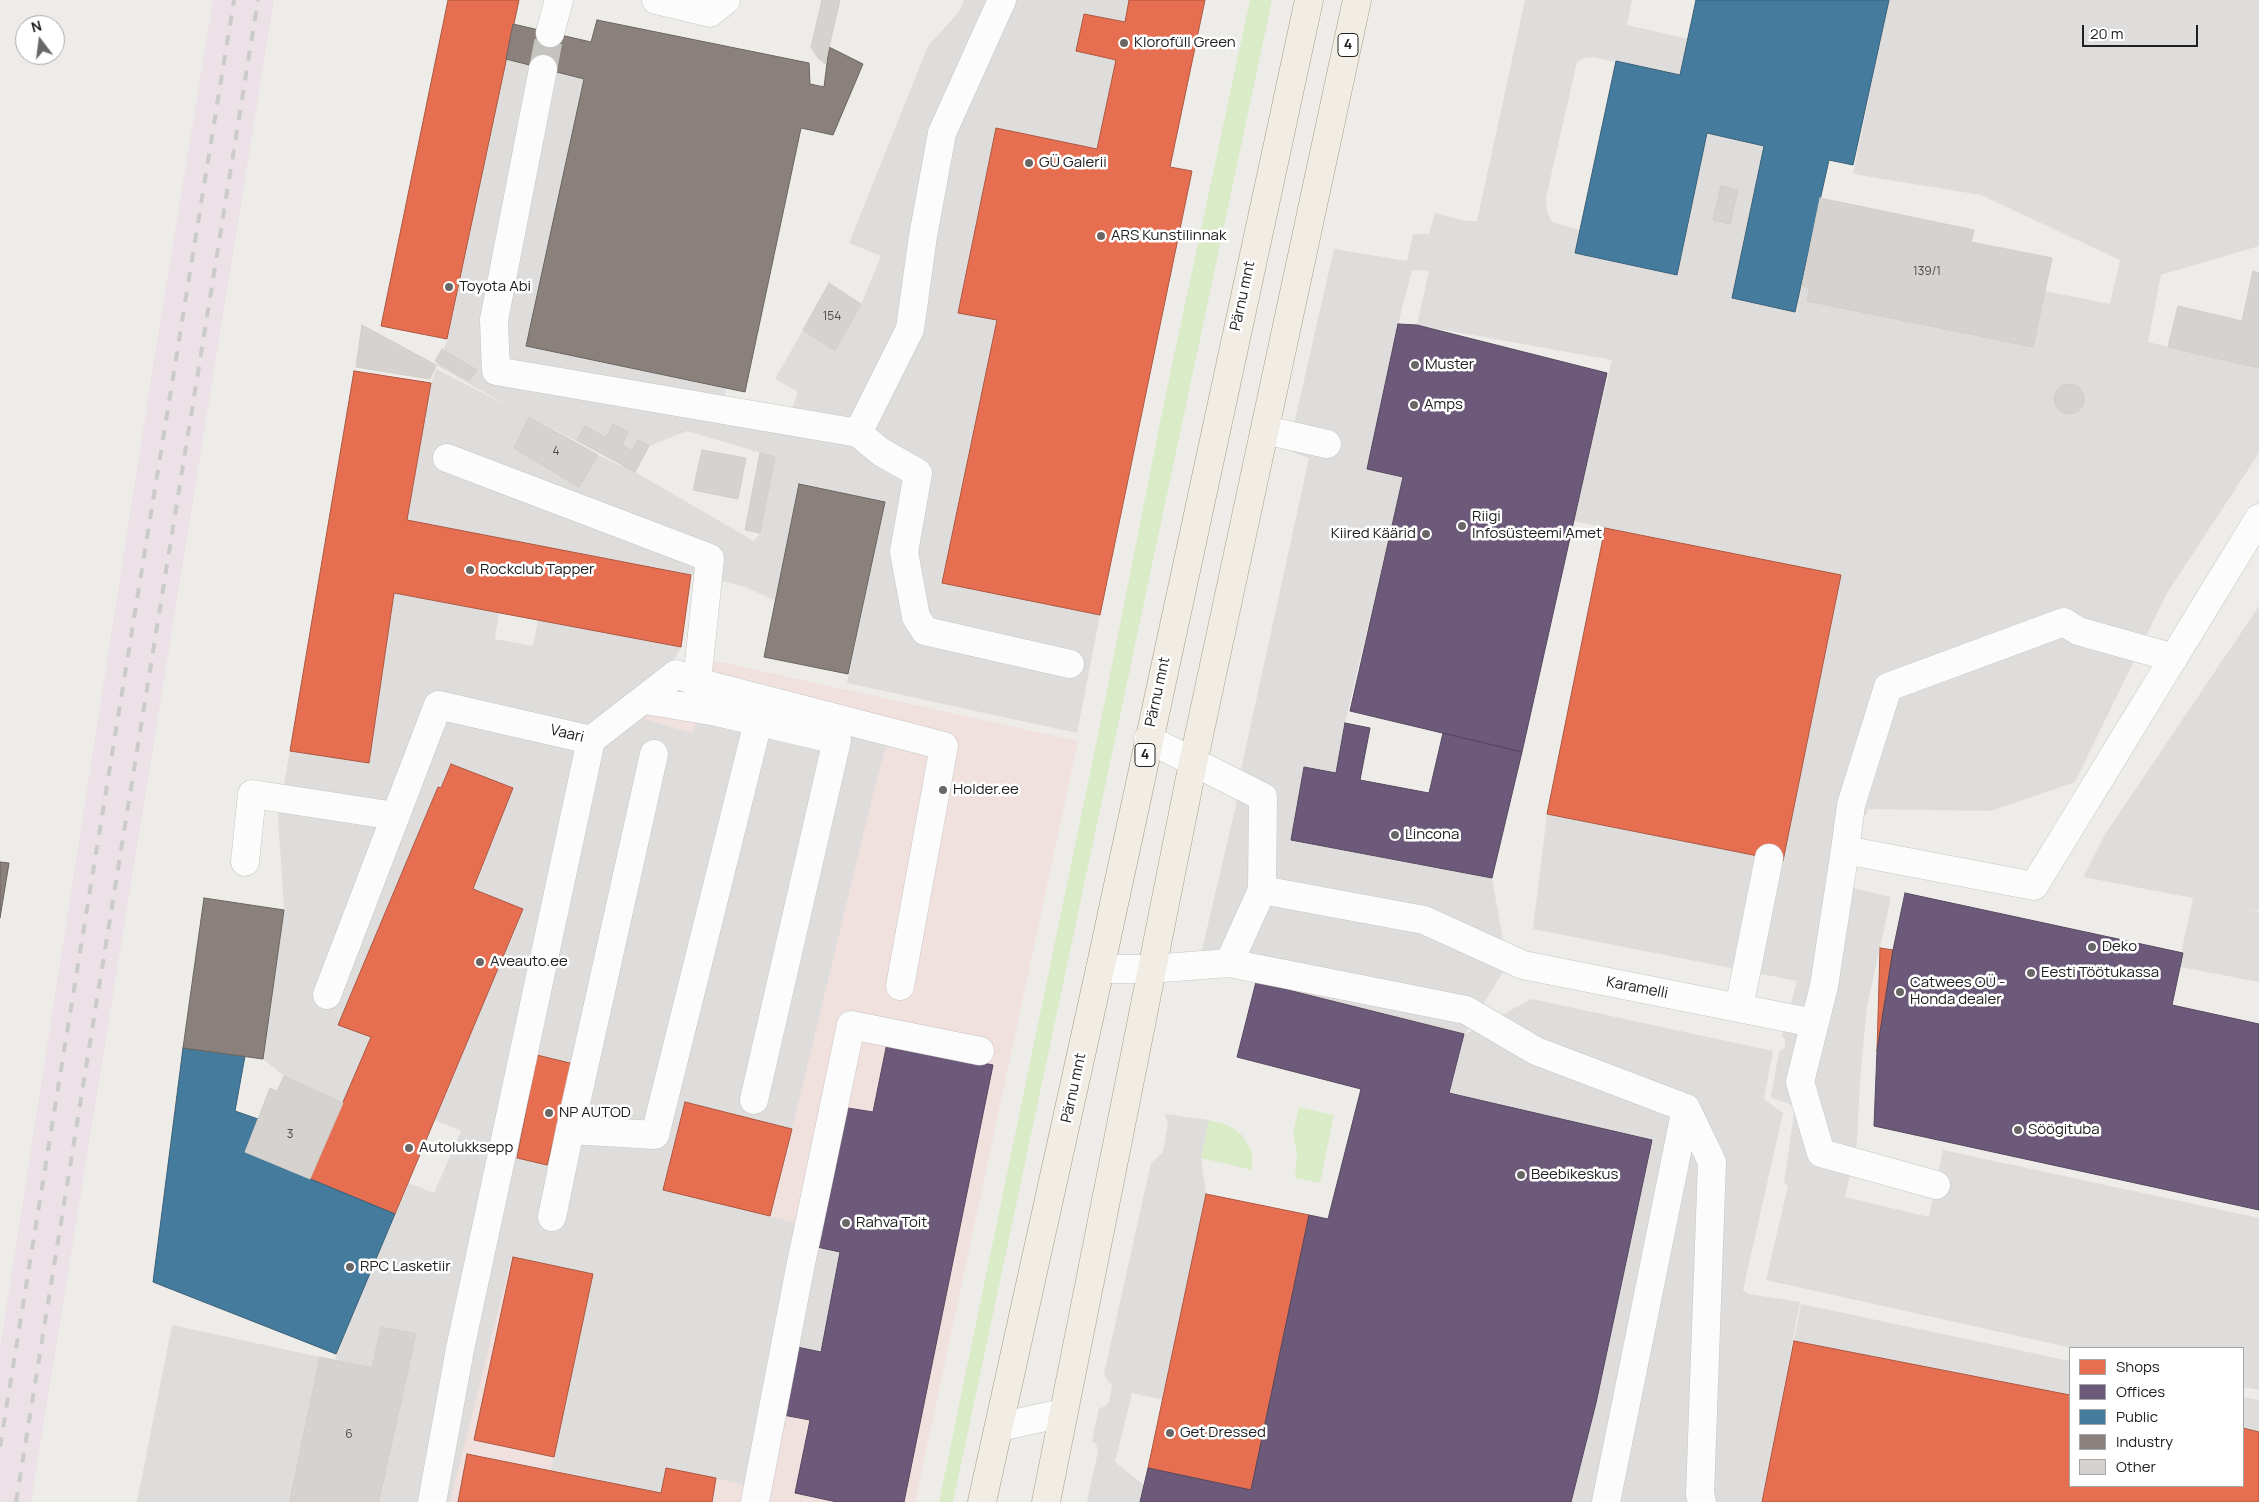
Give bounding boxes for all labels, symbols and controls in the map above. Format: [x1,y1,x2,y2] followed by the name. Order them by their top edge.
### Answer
[15,15,65,65] north arrow
[2084,15,2200,47] scale bar
[29,16,44,36] text: N
[2090,23,2123,44] text: 20 m
[1134,34,1236,52] place label: Klorofüll Green
[1338,34,1358,56] road number: 4
[1118,37,1130,49] marker: Klorofüll Green
[1039,154,1107,172] place label: GÜ Galerii
[1023,157,1035,169] marker: GÜ Galerii
[1111,227,1226,245] place label: ARS Kunstilinnak
[1095,230,1107,242] marker: ARS Kunstilinnak
[1227,259,1259,333] street label: Pärnu mnt
[1913,265,1941,279] house number: 139/1
[459,278,531,296] place label: Toyota Abi
[443,281,455,293] marker: Toyota Abi
[823,310,841,324] house number: 154
[1425,356,1474,374] place label: Muster
[1409,359,1421,371] marker: Muster
[1424,396,1463,414] place label: Amps
[1408,399,1420,411] marker: Amps
[552,445,560,459] house number: 4
[1472,508,1602,543] place label: Riigi Infosüsteemi Amet
[1456,520,1468,532] marker: Riigi Infosüsteemi Amet
[1331,525,1416,543] place label: Kiired Käärid
[1420,528,1432,540] marker: Kiired Käärid
[480,561,594,579] place label: Rockclub Tapper
[464,564,476,576] marker: Rockclub Tapper
[1142,655,1174,729] street label: Pärnu mnt
[548,721,586,747] street label: Vaari
[1135,744,1155,766] road number: 4
[953,781,1019,799] place label: Holder.ee
[937,784,949,796] marker: Holder.ee
[1405,826,1459,844] place label: Lincona
[1389,829,1401,841] marker: Lincona
[2102,938,2137,956] place label: Deko
[2086,941,2098,953] marker: Deko
[490,953,568,971] place label: Aveauto.ee
[474,956,486,968] marker: Aveauto.ee
[2041,964,2159,982] place label: Eesti Töötukassa
[2025,967,2037,979] marker: Eesti Töötukassa
[1605,973,1669,1003] street label: Karamelli
[1910,974,2005,1009] place label: Catwees OÜ - Honda dealer
[1894,986,1906,998] marker: Catwees OÜ - Honda dealer
[1058,1051,1090,1125] street label: Pärnu mnt
[559,1104,631,1122] place label: NP AUTOD
[543,1107,555,1119] marker: NP AUTOD
[2028,1121,2100,1139] place label: Söögituba
[2012,1124,2024,1136] marker: Söögituba
[287,1128,293,1142] house number: 3
[419,1139,513,1157] place label: Autolukksepp
[403,1142,415,1154] marker: Autolukksepp
[1531,1166,1618,1184] place label: Beebikeskus
[1515,1169,1527,1181] marker: Beebikeskus
[856,1214,927,1232] place label: Rahva Toit
[840,1217,852,1229] marker: Rahva Toit
[360,1258,451,1276] place label: RPC Lasketiir
[344,1261,356,1273] marker: RPC Lasketiir
[2069,1347,2244,1487] legend
[2116,1356,2160,1377] text: Shops
[2116,1381,2165,1402] text: Offices
[2116,1406,2158,1427] text: Public
[1180,1424,1266,1442] place label: Get Dressed
[1164,1427,1176,1439] marker: Get Dressed
[345,1428,353,1442] house number: 6
[2116,1431,2173,1452] text: Industry
[2116,1456,2156,1477] text: Other

